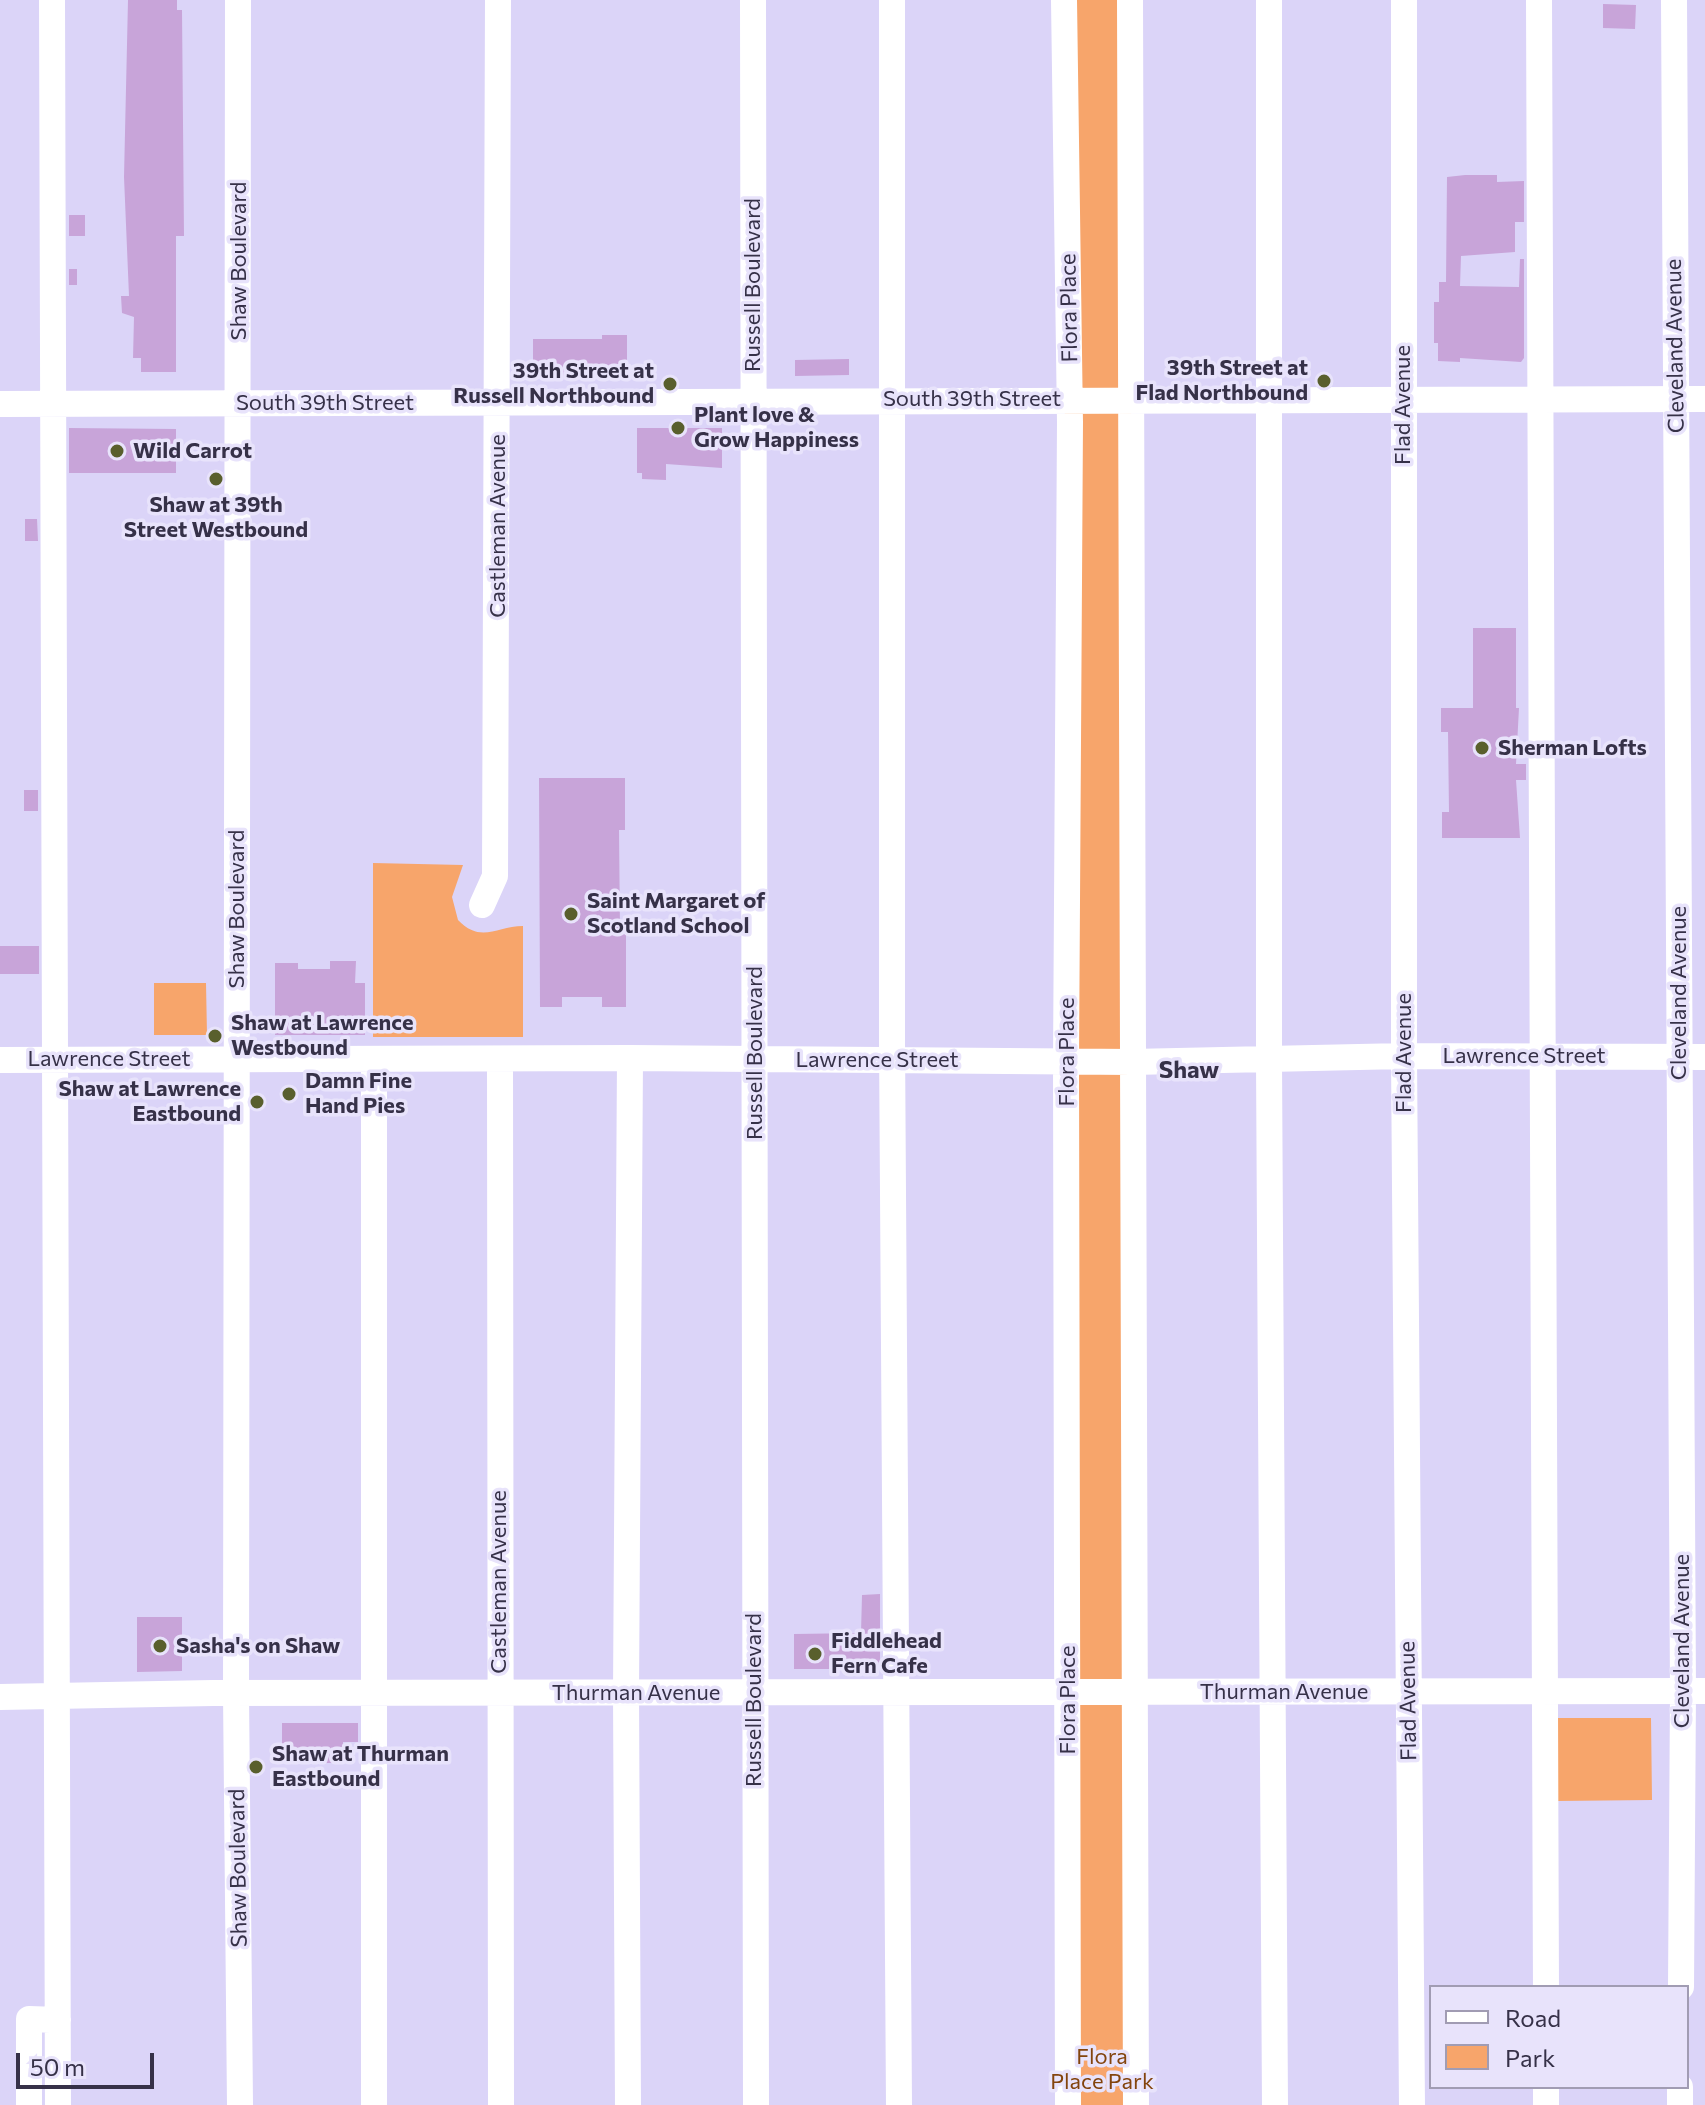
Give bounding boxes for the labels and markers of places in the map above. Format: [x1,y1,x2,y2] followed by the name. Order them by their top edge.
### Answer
[1136,355,1308,406] place label: 39th Street at Flad Northbound
[453,358,654,410] place label: 39th Street at Russell Northbound
[1315,372,1333,390] marker: 39th Street at Flad Northbound
[661,375,679,393] marker: 39th Street at Russell Northbound
[694,402,859,454] place label: Plant love & Grow Happiness
[669,419,687,437] marker: Plant love & Grow Happiness
[133,438,252,464] place label: Wild Carrot
[108,442,126,460] marker: Wild Carrot
[207,470,225,488] marker: Shaw at 39th Street Westbound
[124,492,308,544] place label: Shaw at 39th Street Westbound
[1498,735,1647,761] place label: Sherman Lofts
[1473,739,1491,757] marker: Sherman Lofts
[587,888,765,940] place label: Saint Margaret of Scotland School
[562,905,580,923] marker: Saint Margaret of Scotland School
[231,1010,413,1062] place label: Shaw at Lawrence Westbound
[206,1027,224,1045] marker: Shaw at Lawrence Westbound
[305,1068,412,1120] place label: Damn Fine Hand Pies
[59,1076,241,1128] place label: Shaw at Lawrence Eastbound
[280,1085,298,1103] marker: Damn Fine Hand Pies
[248,1093,266,1111] marker: Shaw at Lawrence Eastbound
[831,1628,942,1680] place label: Fiddlehead Fern Cafe
[176,1633,340,1659] place label: Sasha's on Shaw
[151,1637,169,1655] marker: Sasha's on Shaw
[806,1645,824,1663] marker: Fiddlehead Fern Cafe
[272,1741,449,1792] place label: Shaw at Thurman Eastbound
[247,1758,265,1776] marker: Shaw at Thurman Eastbound

